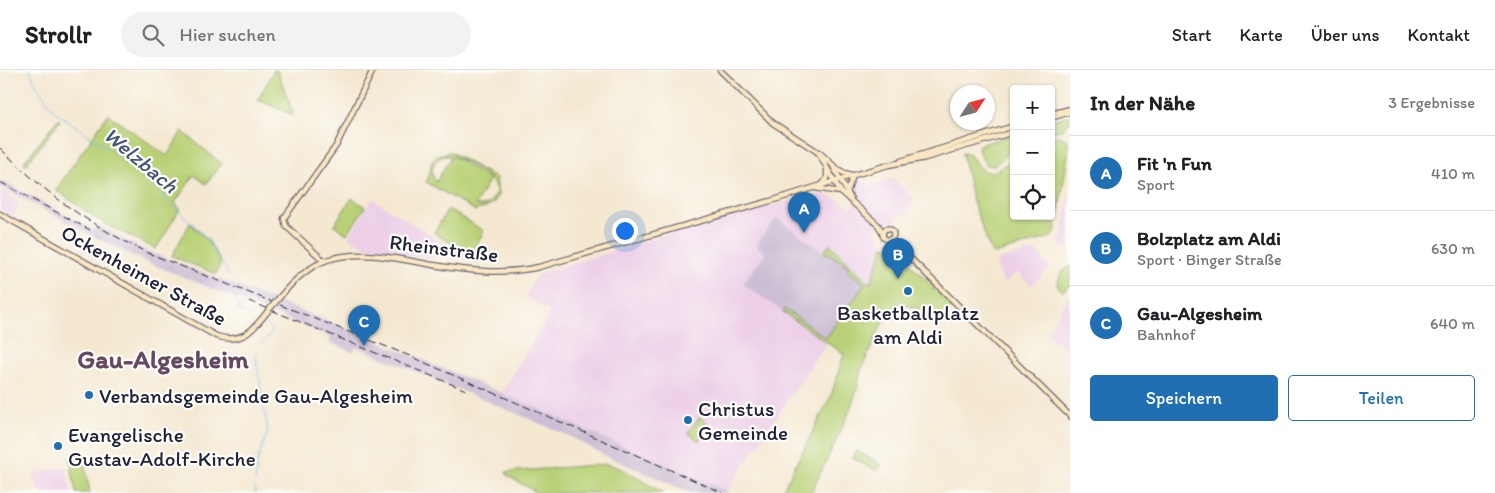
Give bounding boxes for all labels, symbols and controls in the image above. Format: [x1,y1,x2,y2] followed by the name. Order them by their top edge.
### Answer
[121,12,471,57] search box
[25,20,91,49] text: Strollr
[139,21,167,49] icon: search
[179,23,276,46] text: Hier suchen
[1172,24,1211,46] text: Start
[1239,24,1283,46] text: Karte
[1311,24,1380,46] text: Über uns
[1408,24,1470,46] text: Kontakt
[950,85,995,130] north arrow
[1010,85,1055,220] map controls
[1010,85,1055,130] button: +
[1090,90,1195,115] text: In der Nähe
[1388,93,1475,112] text: 3 Ergebnisse
[98,121,184,199] water label: Welzbach
[1010,130,1055,175] button: −
[1137,152,1212,175] text: Fit 'n Fun
[1101,164,1111,183] text: A
[1431,164,1475,183] text: 410 m
[1010,175,1055,220] button: locate
[1137,175,1175,194] text: Sport
[788,192,820,233] pin: A
[612,218,638,244] your location
[57,219,231,331] street label: Ockenheimer Straße
[1137,227,1281,250] text: Bolzplatz am Aldi
[388,229,500,267] street label: Rheinstraße
[882,238,914,279] pin: B
[1101,239,1111,258] text: B
[1431,239,1475,258] text: 630 m
[1137,250,1282,269] text: Sport · Binger Straße
[902,285,914,297] marker: Basketballplatz am Aldi
[837,300,979,349] place label: Basketballplatz am Aldi
[1137,302,1262,325] text: Gau-Algesheim
[348,305,380,346] pin: C
[1101,314,1111,333] text: C
[1430,314,1475,333] text: 640 m
[1137,325,1196,344] text: Bahnhof
[77,343,250,375] district label: Gau-Algesheim
[1090,375,1278,421] button: Speichern
[1288,375,1475,421] button: Teilen
[99,383,413,408] place label: Verbandsgemeinde Gau-Algesheim
[83,389,95,401] marker: Verbandsgemeinde Gau-Algesheim
[698,396,788,445] place label: Christus Gemeinde
[682,414,694,426] marker: Christus Gemeinde
[68,422,256,471] place label: Evangelische Gustav-Adolf-Kirche
[52,440,64,452] marker: Evangelische Gustav-Adolf-Kirche

